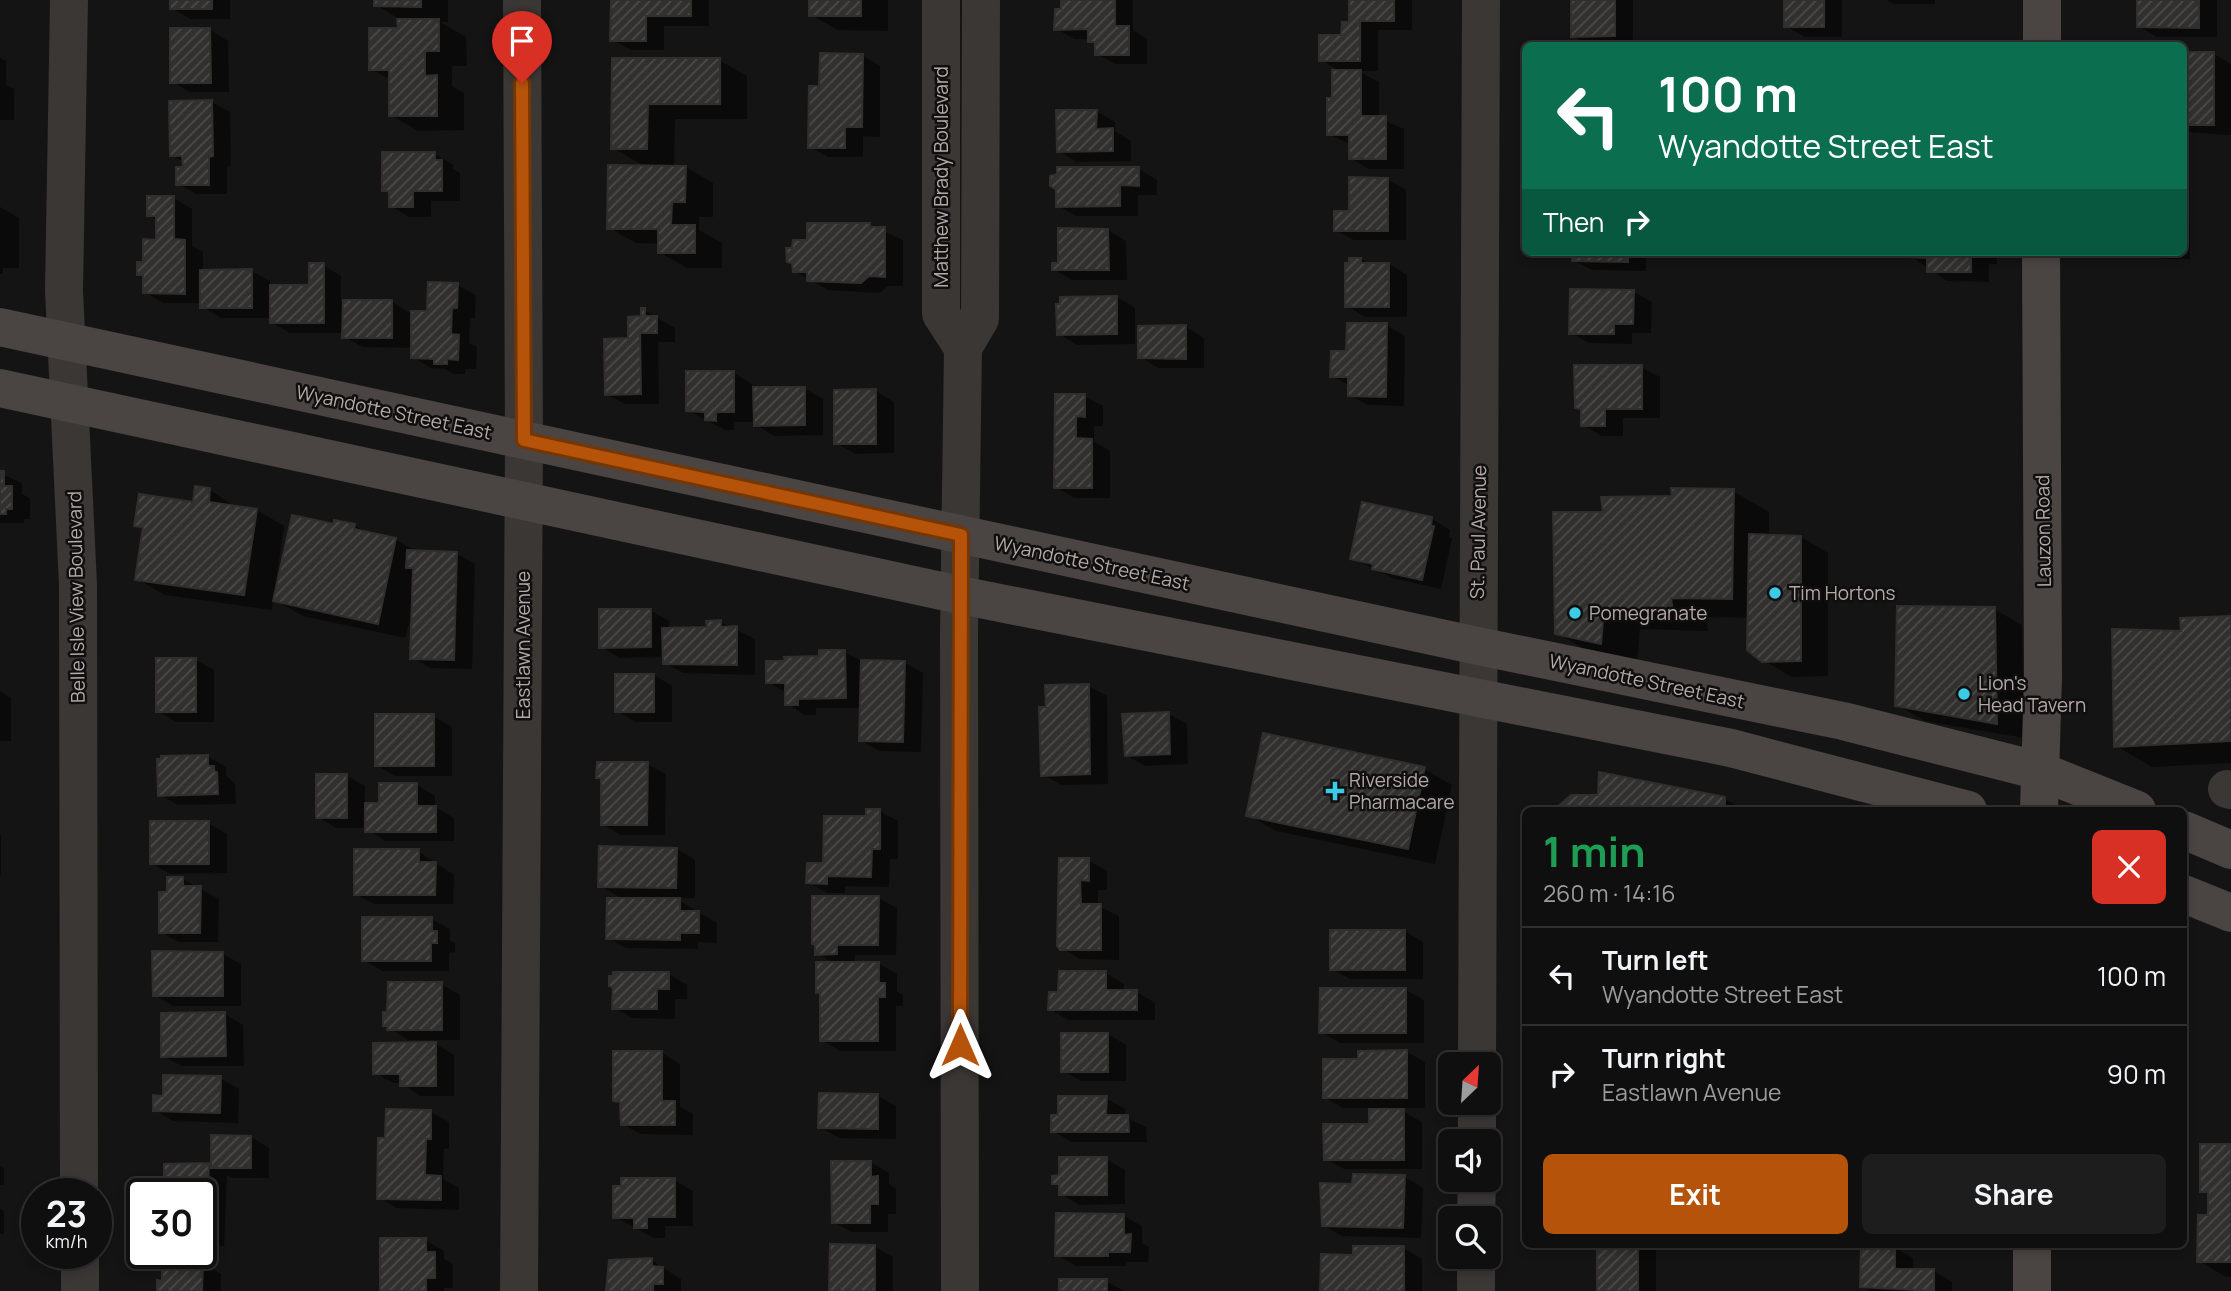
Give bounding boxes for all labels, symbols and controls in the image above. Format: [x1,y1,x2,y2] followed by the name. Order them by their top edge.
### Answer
[492,11,552,83] pin
[503,22,541,60] icon: arrive
[1658,60,1798,127] text: 100 m
[928,66,954,288] street label: Matthew Brady Boulevard
[1543,70,1634,161] icon: left
[1658,124,1994,168] text: Wyandotte Street East
[1618,203,1656,241] icon: right
[1543,204,1604,240] text: Then
[294,379,494,445] street label: Wyandotte Street East
[1464,465,1492,599] street label: St. Paul Avenue
[2029,475,2057,587] street label: Lauzon Road
[61,491,91,703] street label: Belle Isle View Boulevard
[992,530,1192,596] street label: Wyandotte Street East
[510,571,536,719] street label: Eastlawn Avenue
[1789,580,1896,606] place label: Tim Hortons
[1767,585,1783,601] marker: Tim Hortons
[1589,600,1707,626] place label: Pomegranate
[1567,605,1583,621] marker: Pomegranate
[1547,648,1747,714] street label: Wyandotte Street East
[1978,670,2086,718] place label: Lion's Head Tavern
[1956,686,1972,702] marker: Lion's Head Tavern
[1349,767,1455,815] place label: Riverside Pharmacare
[1327,783,1343,799] marker: Riverside Pharmacare
[1543,822,1646,880] text: 1 min
[2092,830,2166,904] button: close
[1543,877,1676,909] text: 260 m · 14:16
[1602,942,1709,978] text: Turn left
[1543,957,1581,995] icon: left
[2097,958,2166,994] text: 100 m
[1602,978,1843,1010] text: Wyandotte Street East
[923,1008,997,1082] position arrow
[1602,1040,1726,1076] text: Turn right
[1438,1052,1502,1115] north arrow
[1438,1052,1501,1269] map controls
[1543,1055,1581,1093] icon: right
[2107,1056,2166,1092] text: 90 m
[1602,1076,1782,1108] text: Eastlawn Avenue
[1438,1129,1501,1192] button: sound
[1543,1154,1848,1234] button: Exit
[1862,1154,2166,1234] button: Share
[126,1178,217,1269] speed limit sign: 30
[46,1190,87,1238] text: 23
[1438,1206,1501,1269] button: search
[46,1229,87,1253] text: km/h

